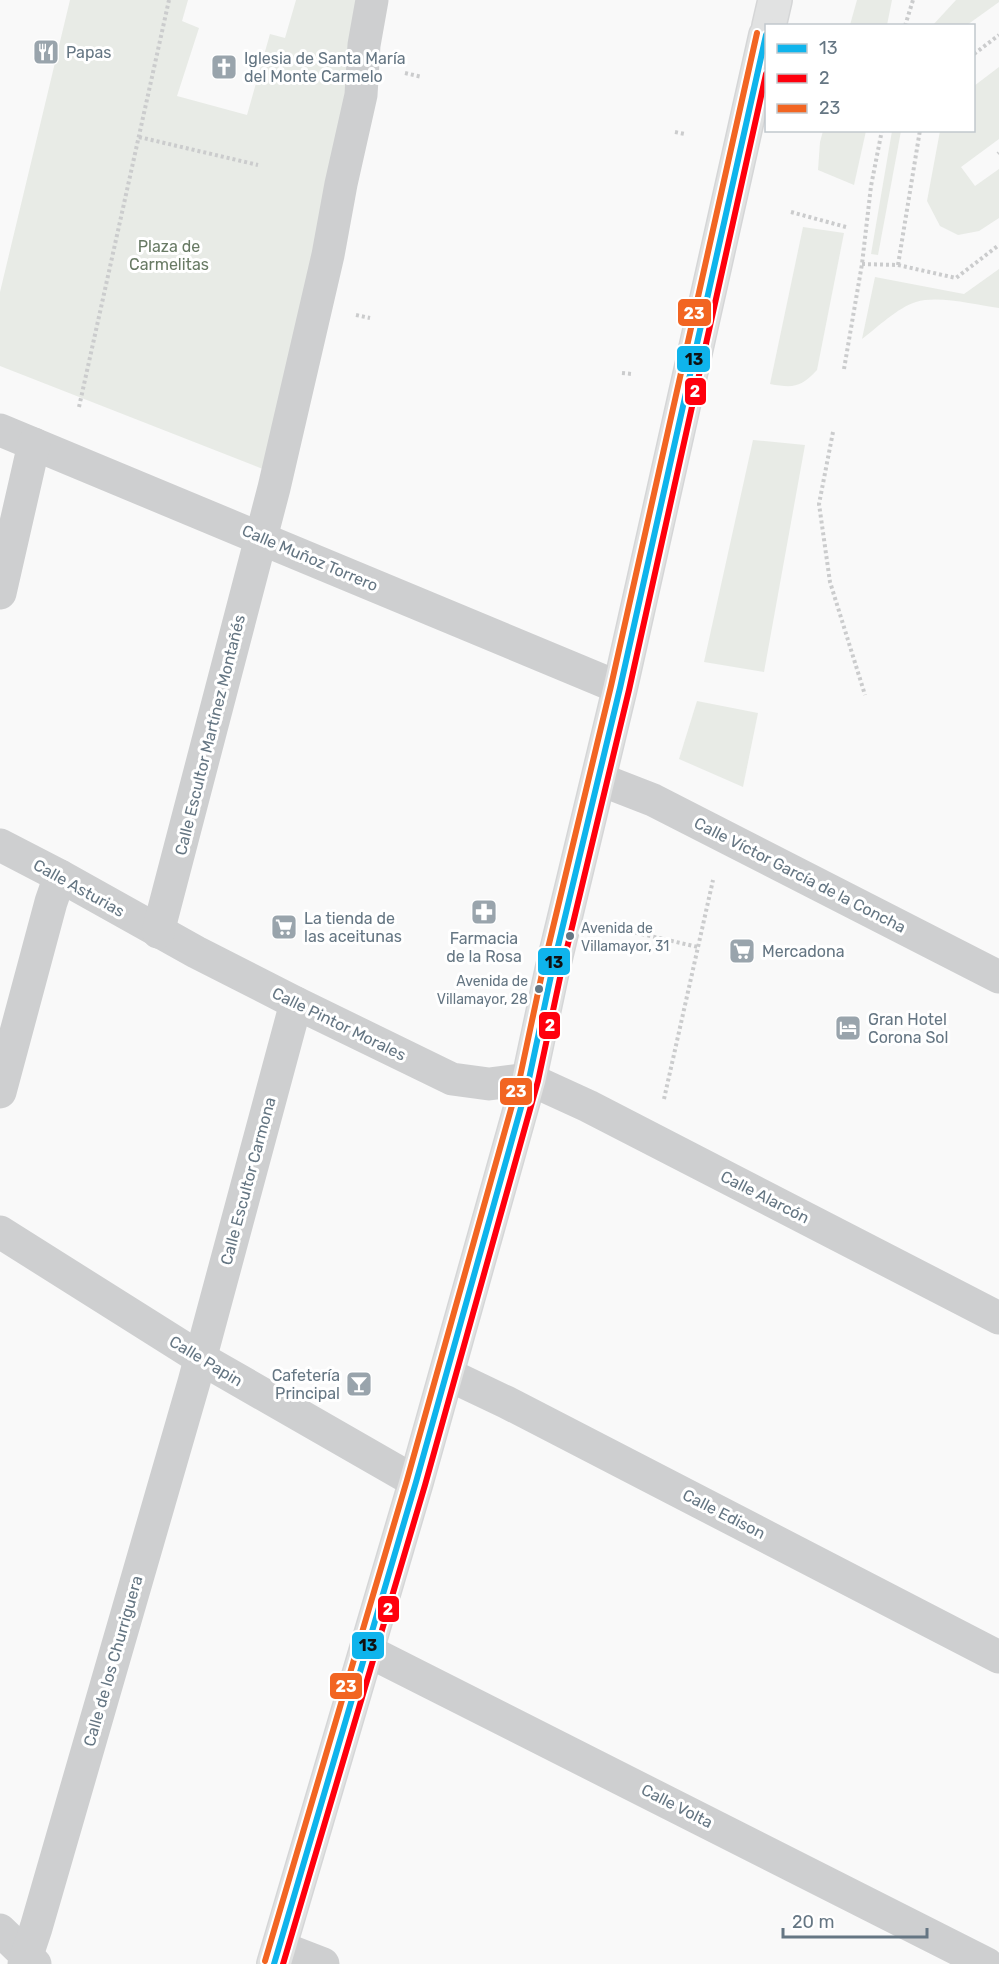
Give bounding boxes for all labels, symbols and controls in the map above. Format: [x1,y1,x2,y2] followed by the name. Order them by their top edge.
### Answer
[765,24,975,132] legend
[31,37,61,67] restaurant icon: Papas
[819,37,838,59] text: 13
[66,43,111,62] place label: Papas
[244,49,406,86] place label: Iglesia de Santa María del Monte Carmelo
[209,52,239,82] church icon: Iglesia de Santa María del Monte Carmelo
[819,67,830,89] text: 2
[819,97,840,119] text: 23
[129,237,209,274] park label: Plaza de Carmelitas
[677,298,712,327] line badge: 23
[684,304,704,323] text: 23
[676,345,711,373] line badge: 13
[685,350,703,369] text: 13
[684,377,707,406] line badge: 2
[690,382,700,401] text: 2
[239,521,381,595] street label: Calle Muñoz Torrero
[171,613,249,857] street label: Calle Escultor Martínez Montañés
[691,813,909,937] street label: Calle Víctor García de la Concha
[30,855,128,921] street label: Calle Asturias
[469,897,499,927] pharmacy icon: Farmacia de la Rosa
[304,909,402,946] place label: La tienda de las aceitunas
[269,912,299,942] supermarket icon: La tienda de las aceitunas
[581,920,669,955] place label: Avenida de Villamayor, 31
[446,929,522,966] place label: Farmacia de la Rosa
[564,930,576,942] marker: Avenida de Villamayor, 31
[727,936,757,966] supermarket icon: Mercadona
[762,942,844,961] place label: Mercadona
[537,947,571,976] line badge: 13
[545,953,563,972] text: 13
[437,973,528,1008] place label: Avenida de Villamayor, 28
[269,983,409,1065] street label: Calle Pintor Morales
[533,983,545,995] marker: Avenida de Villamayor, 28
[868,1010,948,1047] place label: Gran Hotel Corona Sol
[538,1011,561,1040] line badge: 2
[833,1013,863,1043] hotel icon: Gran Hotel Corona Sol
[545,1016,555,1035] text: 2
[499,1077,533,1106] line badge: 23
[506,1082,526,1101] text: 23
[216,1095,280,1267] street label: Calle Escultor Carmona
[718,1167,812,1227] street label: Calle Alarcón
[166,1332,246,1390] street label: Calle Papin
[272,1366,340,1403] place label: Cafetería Principal
[344,1369,374,1399] bar icon: Cafetería Principal
[680,1485,768,1543] street label: Calle Edison
[80,1573,146,1749] street label: Calle de los Churriguera
[377,1595,400,1623] line badge: 2
[383,1600,393,1619] text: 2
[351,1631,385,1660] line badge: 13
[359,1636,377,1655] text: 13
[329,1672,363,1700] line badge: 23
[336,1677,356,1696] text: 23
[638,1780,716,1832] street label: Calle Volta
[783,1901,927,1939] scale bar
[792,1911,834,1933] text: 20 m

